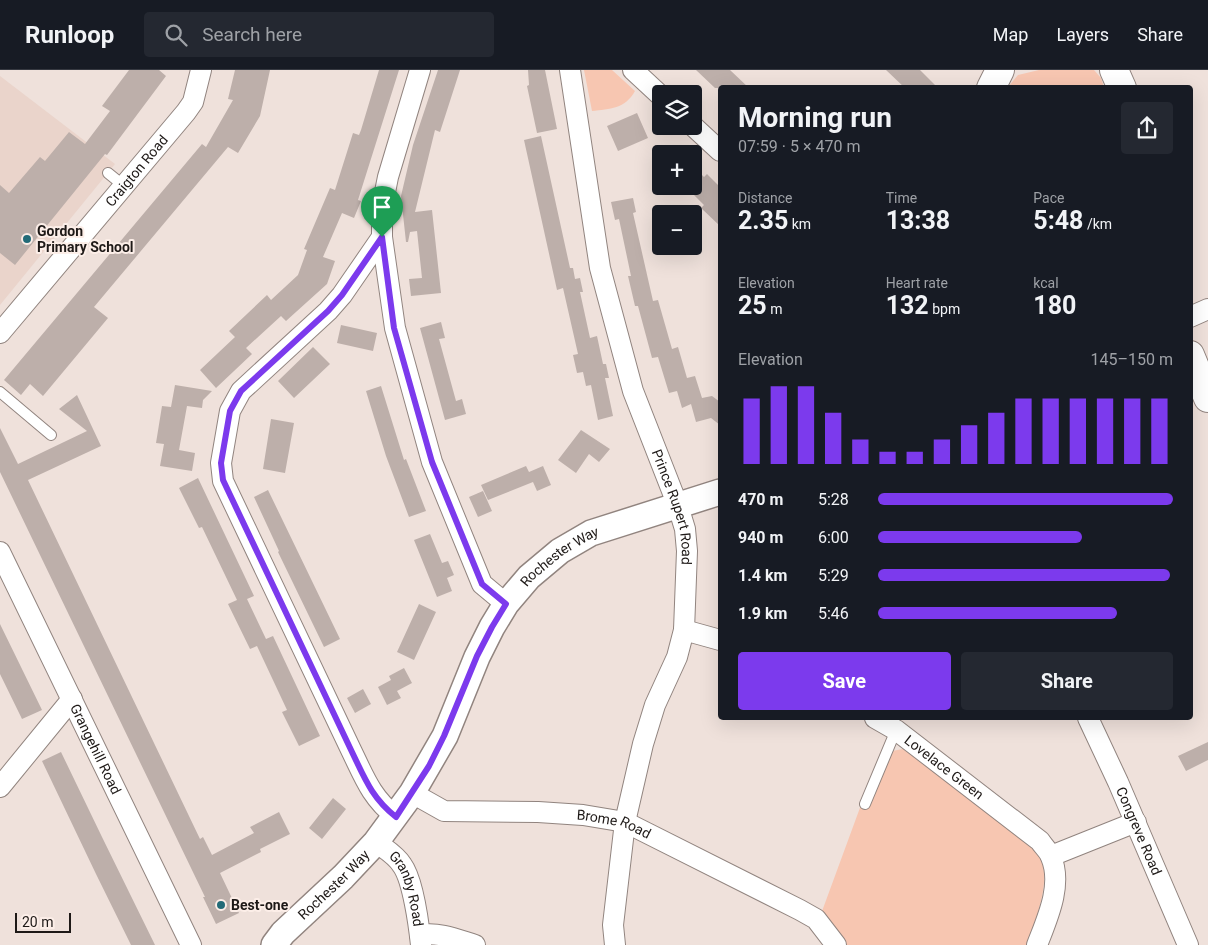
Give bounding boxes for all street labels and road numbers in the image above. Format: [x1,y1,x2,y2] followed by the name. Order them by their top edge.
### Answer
[102,132,171,210] street label: Craigton Road
[649,447,695,565] street label: Prince Rupert Road
[517,523,601,589] street label: Rochester Way
[67,701,124,797] street label: Grangehill Road
[901,732,987,803] street label: Lovelace Green
[1113,784,1165,878] street label: Congreve Road
[576,807,654,842] street label: Brome Road
[295,846,373,923] street label: Rochester Way
[386,848,427,928] street label: Granby Road

